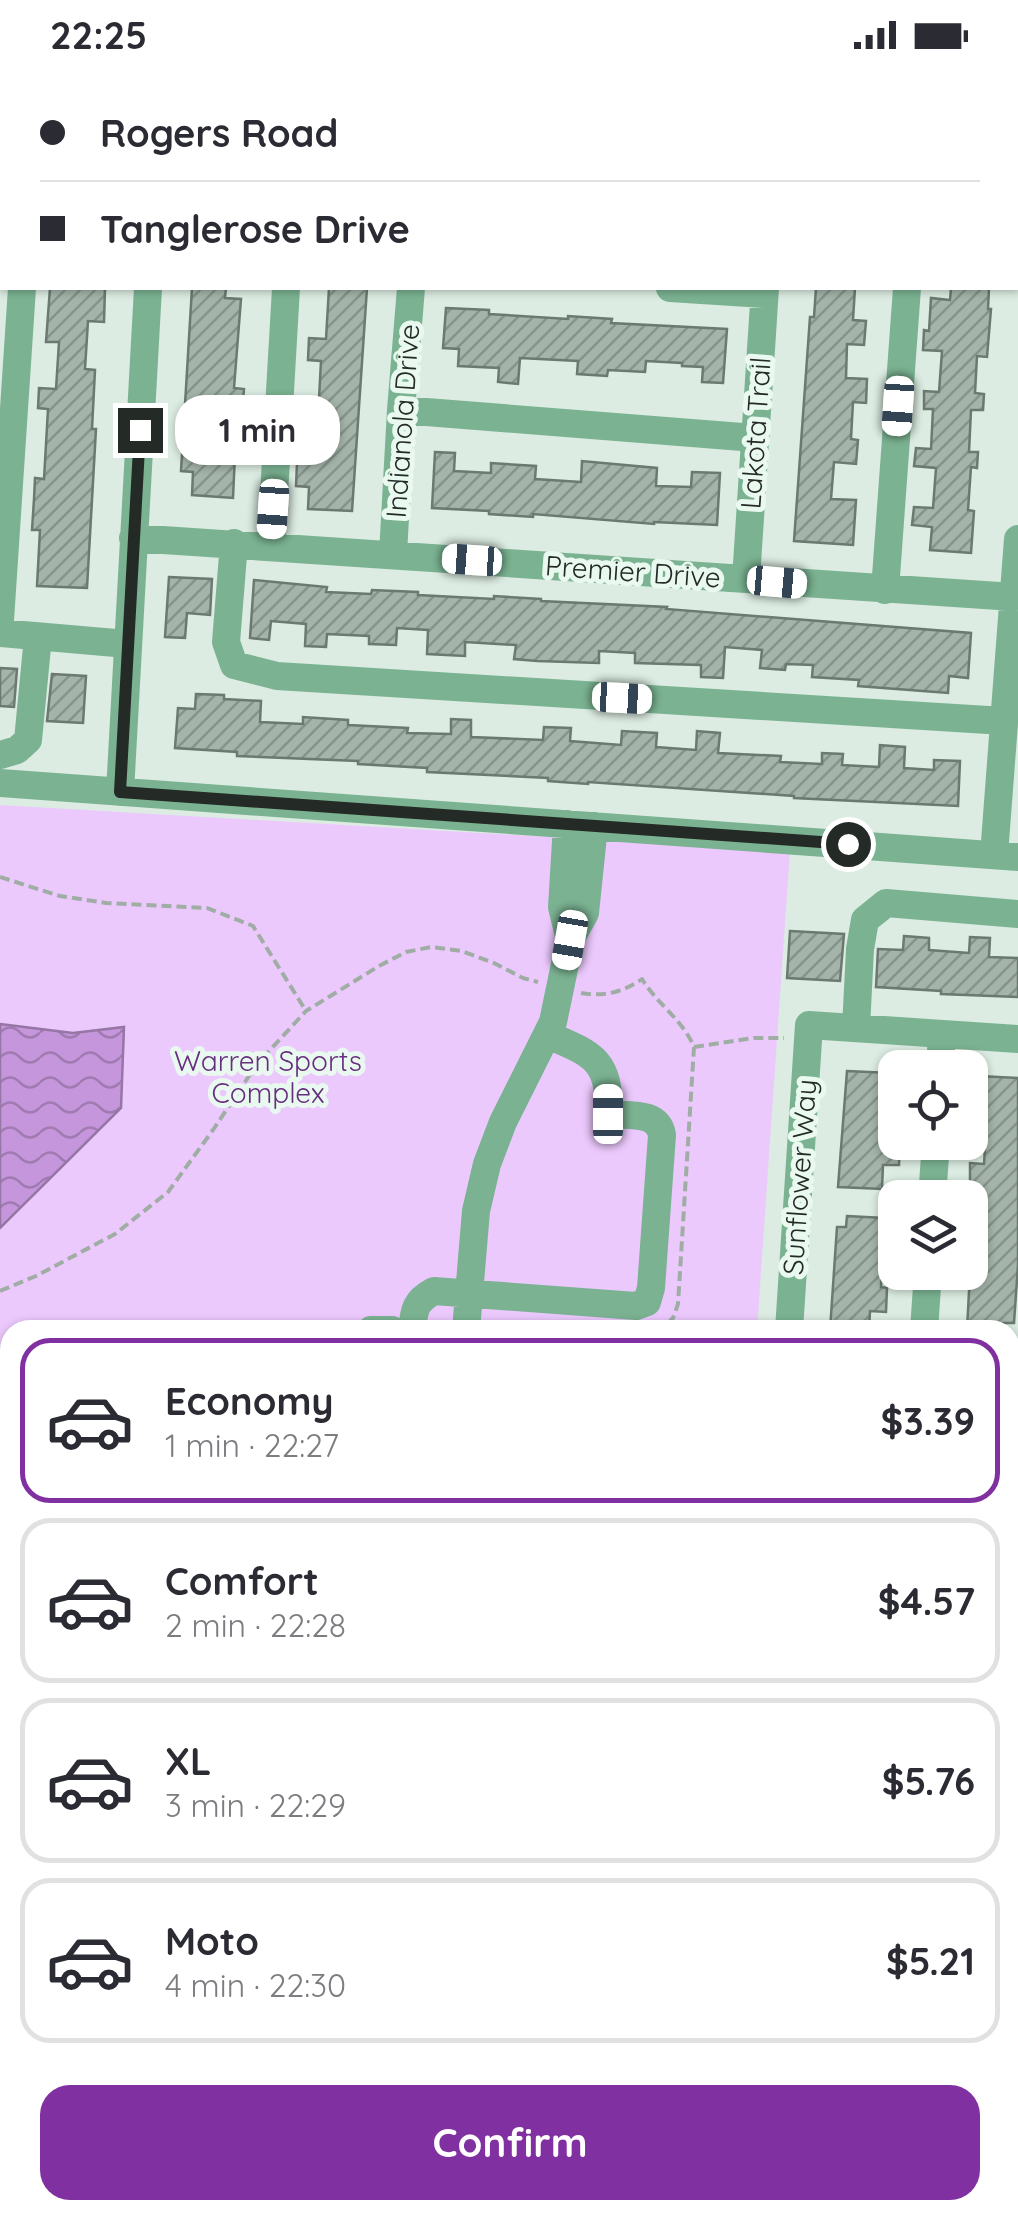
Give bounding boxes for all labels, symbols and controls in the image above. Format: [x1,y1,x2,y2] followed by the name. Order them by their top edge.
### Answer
[50,11,147,59] text: 22:25
[100,109,338,157] text: Rogers Road
[100,205,410,253] text: Tanglerose Drive
[378,323,426,519] street label: Indianola Drive
[732,356,778,510] street label: Lakota Trail
[881,375,915,437] car
[175,395,340,465] callout: 1 min
[118,408,163,453] route end
[219,410,296,450] text: 1 min
[256,478,290,540] car
[441,543,503,577] car
[544,547,722,595] street label: Premier Drive
[746,564,808,600] car
[591,681,653,715] car
[826,822,871,867] route start
[550,908,590,972] car
[174,1043,362,1110] park label: Warren Sports Complex
[878,1050,988,1290] map controls
[878,1050,988,1160] button: locate
[775,1078,823,1276] street label: Sunflower Way
[593,1084,623,1144] car
[878,1180,988,1290] button: layers
[45,1376,135,1466] icon: car
[165,1377,334,1425] text: Economy
[880,1397,975,1445] text: $3.39
[165,1425,339,1465] text: 1 min · 22:27
[45,1556,135,1646] icon: car
[165,1557,319,1605] text: Comfort
[878,1577,975,1625] text: $4.57
[165,1605,346,1645] text: 2 min · 22:28
[45,1736,135,1826] icon: car
[165,1737,211,1785] text: XL
[882,1757,975,1805] text: $5.76
[165,1785,346,1825] text: 3 min · 22:29
[45,1916,135,2006] icon: car
[165,1917,259,1965] text: Moto
[886,1937,975,1985] text: $5.21
[165,1965,346,2005] text: 4 min · 22:30
[40,2085,980,2200] button: Confirm

